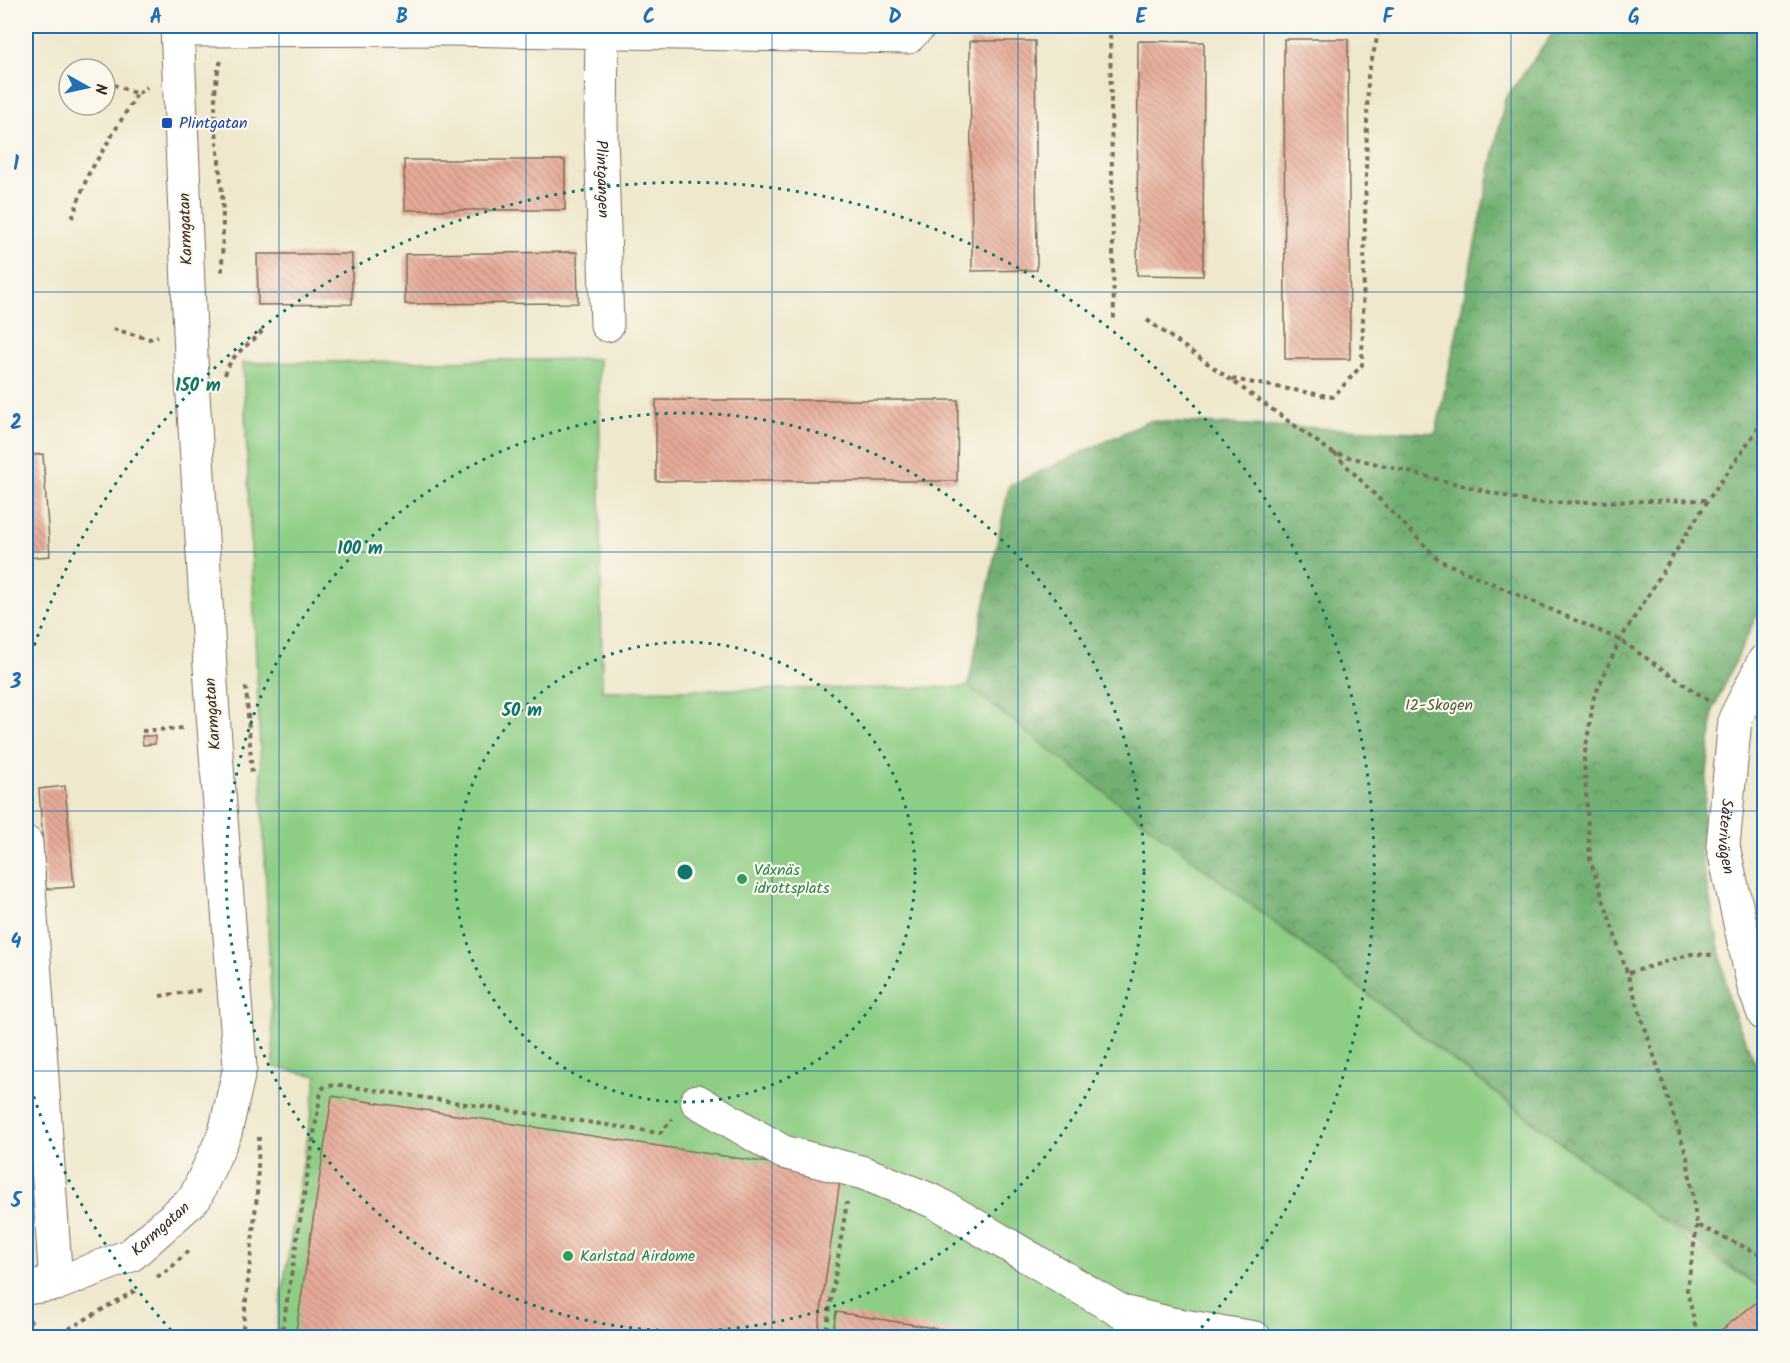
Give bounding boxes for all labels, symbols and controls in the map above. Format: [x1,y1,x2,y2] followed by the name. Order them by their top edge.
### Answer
[150,2,162,34] text: A
[396,2,408,34] text: B
[643,2,655,34] text: C
[888,2,902,34] text: D
[1135,2,1147,34] text: E
[1383,2,1395,34] text: F
[1628,2,1640,34] text: G
[57,57,117,117] north arrow
[87,82,113,96] text: N
[179,111,247,136] place label: Plintgatan
[160,116,174,130] marker: Plintgatan
[589,139,616,218] street label: Plintgången
[13,149,19,181] text: 1
[172,192,200,266] street label: Karmgatan
[175,372,221,401] text: 150 m
[10,408,22,440] text: 2
[337,535,383,564] text: 100 m
[10,667,22,699] text: 3
[198,677,228,751] street label: Karmgatan
[1405,693,1473,718] park label: I2-Skogen
[501,697,542,726] text: 50 m
[1710,797,1741,877] street label: Säterivägen
[754,858,830,901] place label: Våxnäs idrottsplats
[675,862,695,882] centre of rings
[735,872,749,886] marker: Våxnäs idrottsplats
[11,927,22,959] text: 4
[10,1186,23,1218] text: 5
[125,1195,196,1262] street label: Karmgatan
[580,1244,695,1269] place label: Karlstad Airdome
[561,1249,575,1263] marker: Karlstad Airdome

